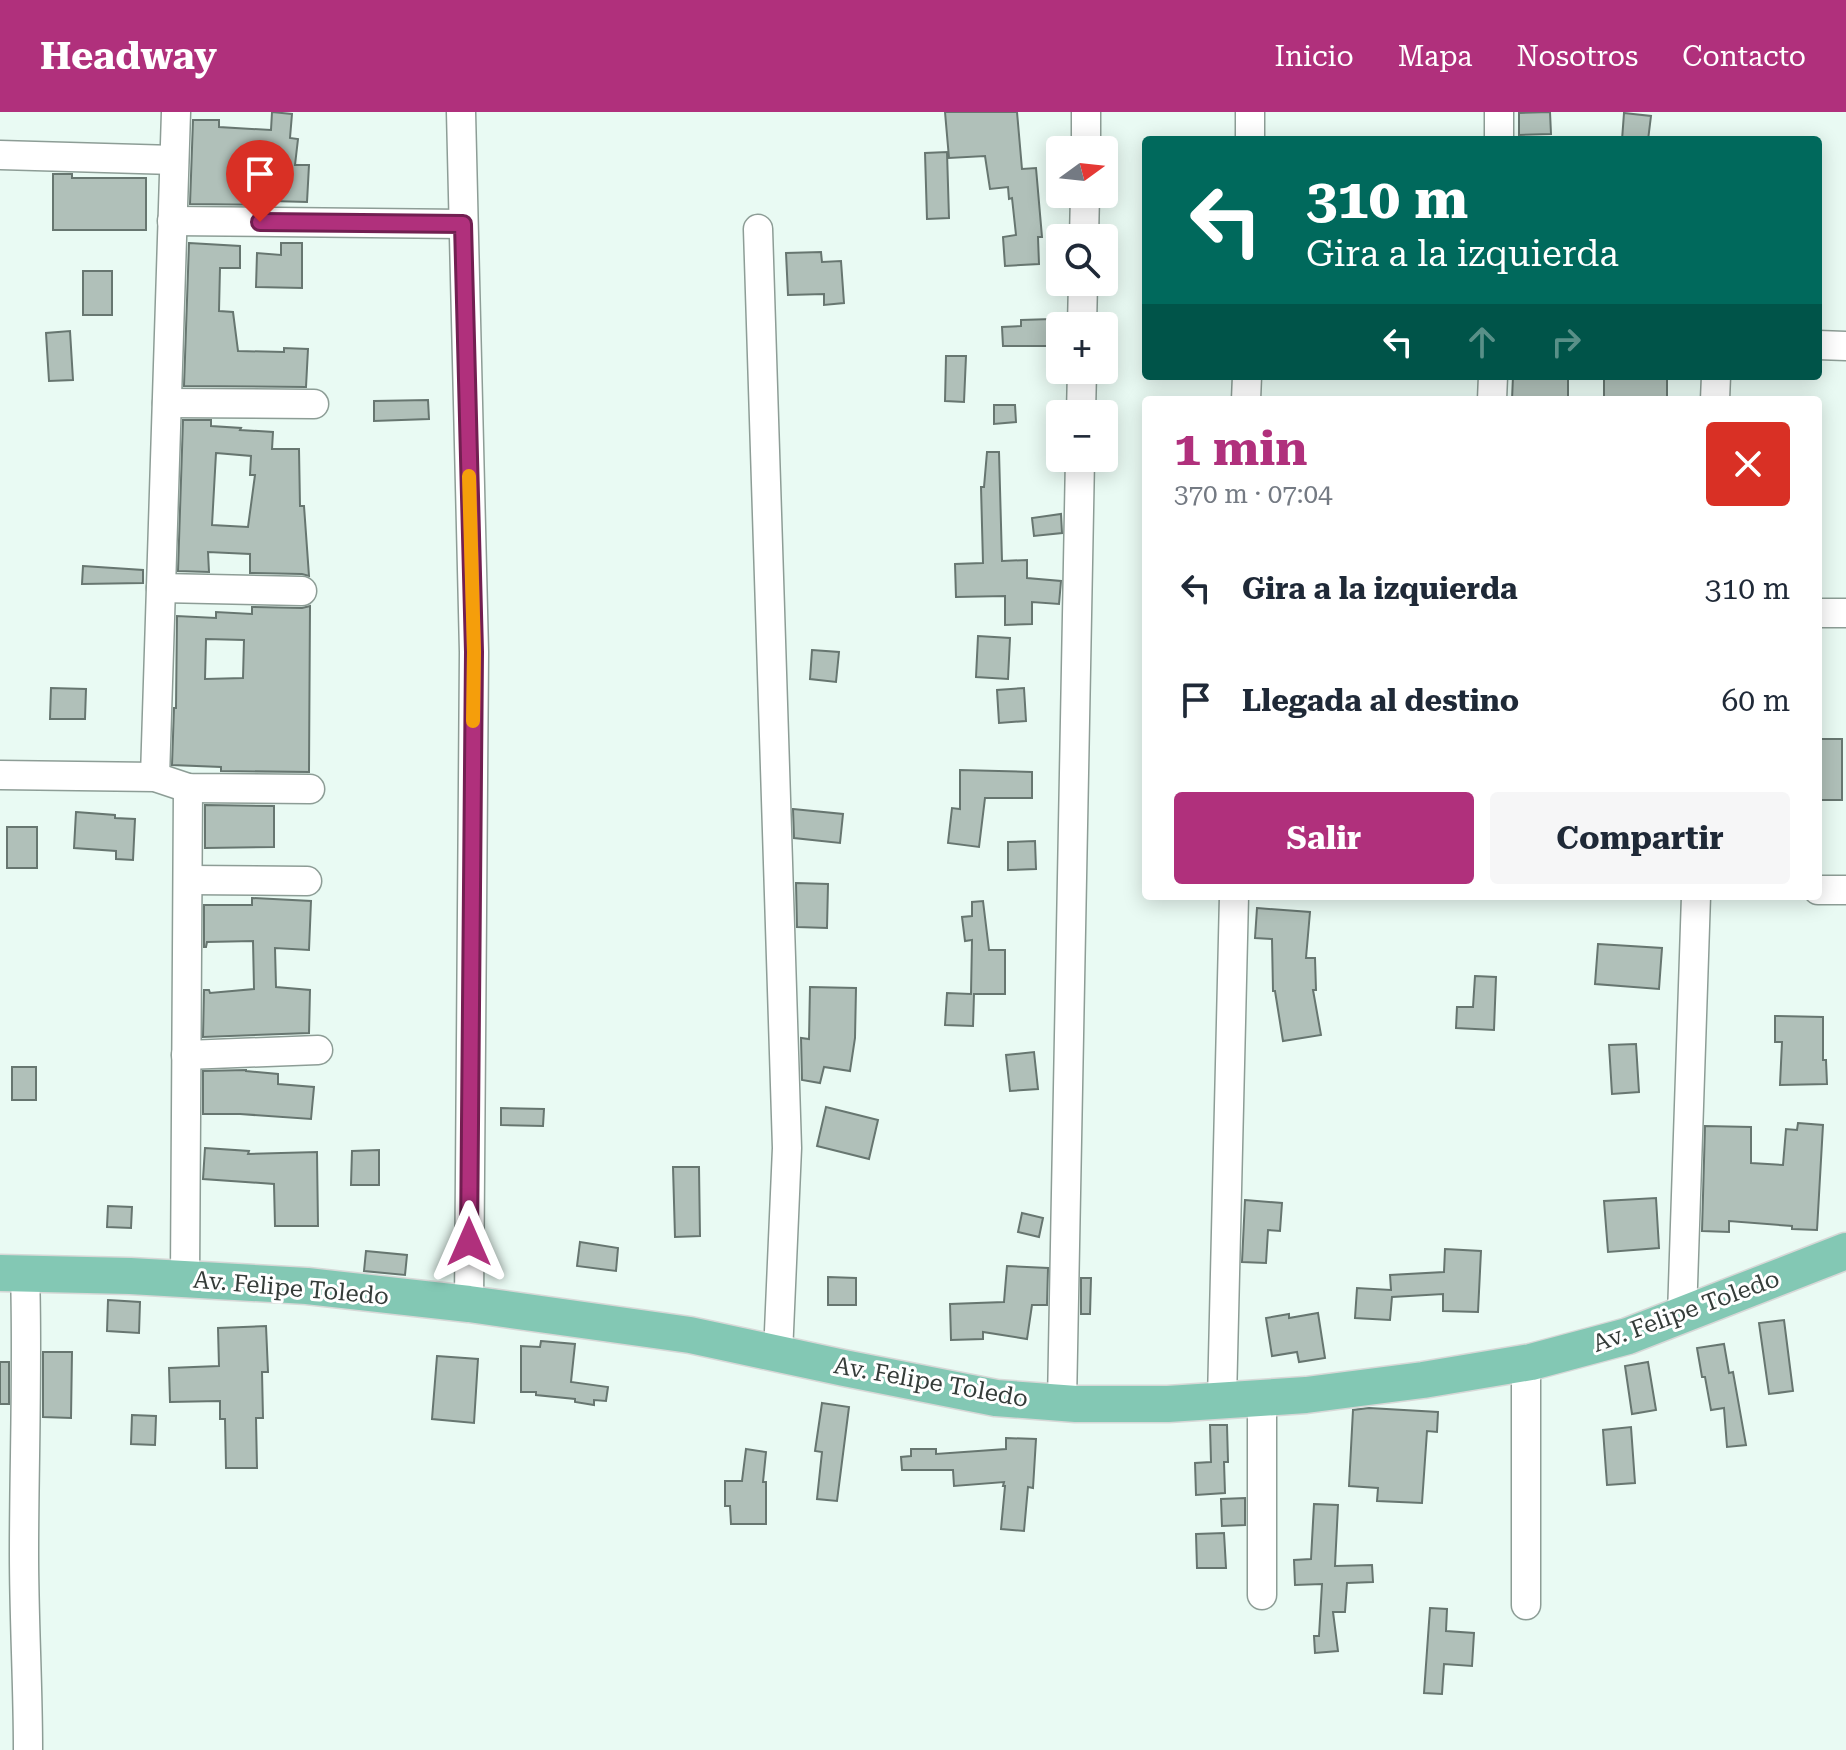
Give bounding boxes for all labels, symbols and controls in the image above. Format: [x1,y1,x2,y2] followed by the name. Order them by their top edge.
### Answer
[40,34,217,78] text: Headway
[1274,40,1354,73] text: Inicio
[1398,40,1472,73] text: Mapa
[1516,40,1638,73] text: Nosotros
[1682,40,1806,73] text: Contacto
[1046,136,1118,208] north arrow
[1046,136,1118,472] map controls
[226,140,294,222] pin
[238,152,282,196] icon: arrive
[1306,166,1468,232] text: 310 m
[1174,168,1278,272] icon: left
[1046,224,1118,296] button: search
[1306,233,1619,275] text: Gira a la izquierda
[1046,312,1118,384] button: +
[1376,320,1420,364] icon: left
[1460,320,1504,364] icon: ahead
[1544,320,1588,364] icon: right
[1046,400,1118,472] button: −
[1174,421,1307,477] text: 1 min
[1706,422,1790,506] button: close
[1174,479,1333,509] text: 370 m · 07:04
[1174,566,1218,610] icon: left
[1242,571,1518,606] text: Gira a la izquierda
[1705,571,1790,606] text: 310 m
[1174,678,1218,722] icon: arrive
[1242,683,1519,718] text: Llegada al destino
[1721,683,1790,718] text: 60 m
[1174,792,1474,884] button: Salir
[1490,792,1790,884] button: Compartir
[427,1200,511,1284] position arrow
[1589,1264,1783,1358] street label: Av. Felipe Toledo
[192,1265,390,1311] street label: Av. Felipe Toledo
[832,1351,1030,1413] street label: Av. Felipe Toledo

